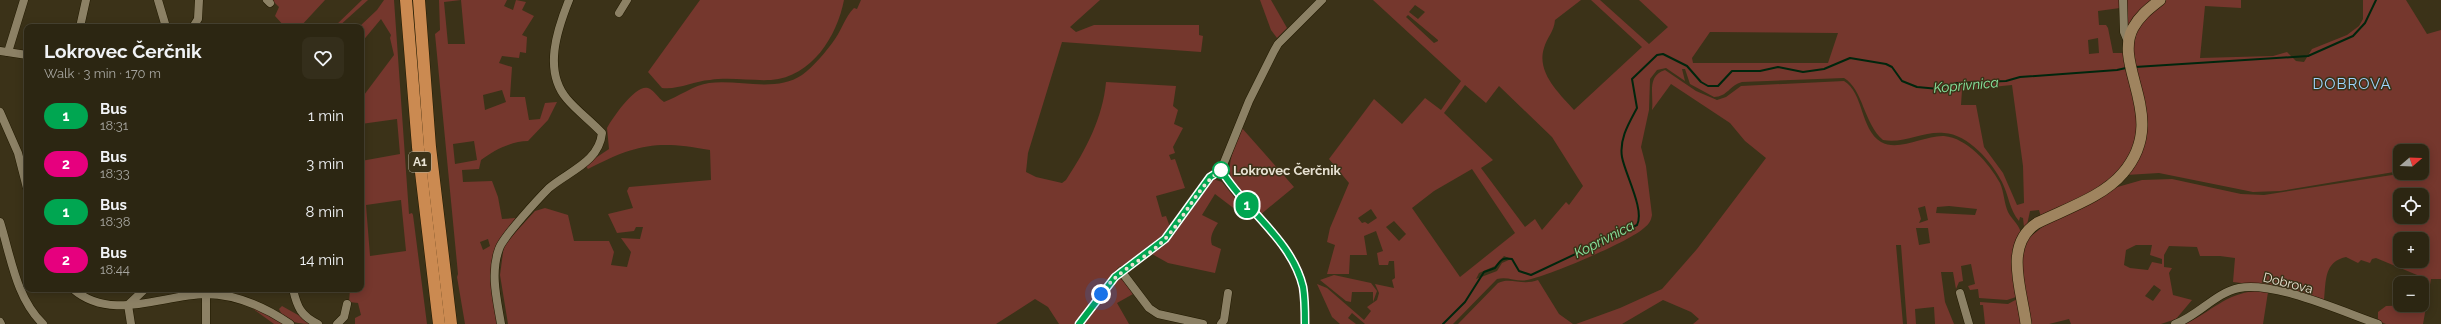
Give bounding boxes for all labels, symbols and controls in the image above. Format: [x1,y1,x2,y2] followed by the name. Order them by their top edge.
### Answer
[302,37,344,79] button: heart
[44,40,202,62] text: Lokrovec Čerčnik
[44,66,161,81] text: Walk · 3 min · 170 m
[1933,74,1999,96] water label: Koprivnica
[2312,75,2392,93] district label: DOBROVA
[100,100,127,118] text: Bus
[308,107,344,125] text: 1 min
[63,108,69,124] text: 1
[100,118,128,133] text: 18:31
[2393,144,2429,180] north arrow
[2393,144,2429,312] map controls
[100,148,127,166] text: Bus
[409,152,431,172] road number: A1
[306,155,344,173] text: 3 min
[62,156,70,172] text: 2
[1212,161,1230,179] marker: Lokrovec Čerčnik
[1233,162,1342,178] place label: Lokrovec Čerčnik
[100,166,130,181] text: 18:33
[2393,188,2429,224] button: locate
[1234,192,1260,218] line badge: 1
[100,196,127,214] text: Bus
[1244,197,1250,213] text: 1
[305,203,344,221] text: 8 min
[63,204,69,220] text: 1
[100,214,130,229] text: 18:38
[1571,217,1637,261] water label: Koprivnica
[2393,232,2429,268] button: +
[100,244,127,262] text: Bus
[300,251,344,269] text: 14 min
[62,252,70,268] text: 2
[100,262,130,277] text: 18:44
[2262,270,2314,296] street label: Dobrova
[2393,276,2429,312] button: −
[1091,284,1111,304] your location

